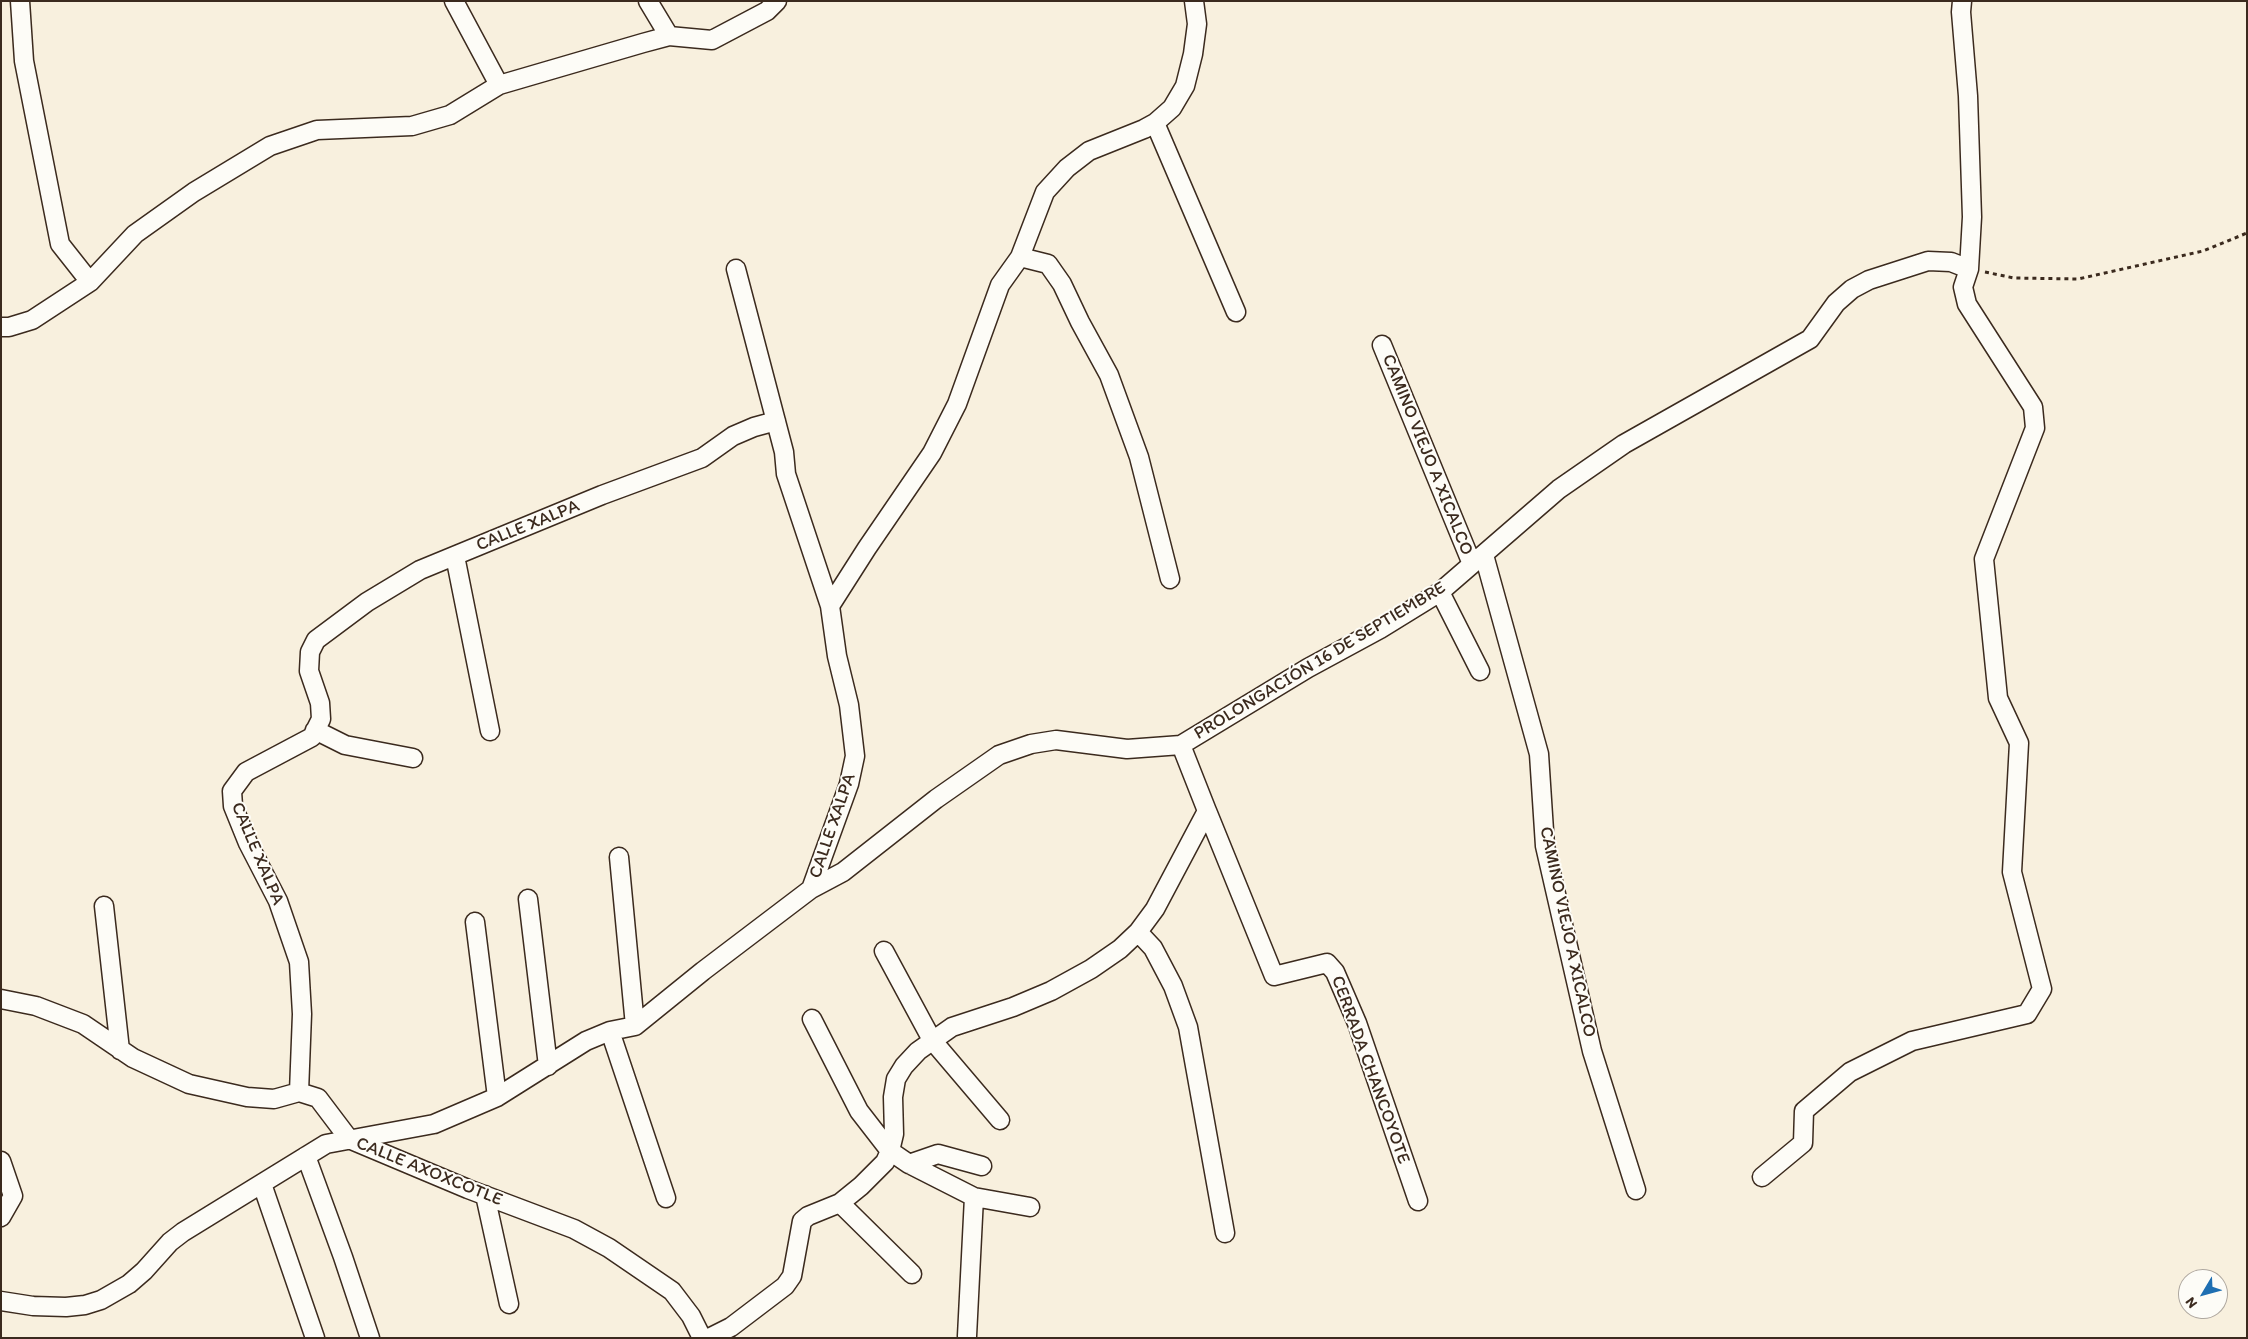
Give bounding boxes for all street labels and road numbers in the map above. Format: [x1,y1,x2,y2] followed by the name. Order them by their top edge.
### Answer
[1377,351,1477,559] street label: CAMINO VIEJO A XICALCO
[473,495,583,557] street label: CALLE XALPA
[1190,577,1450,745] street label: PROLONGACIÓN 16 DE SEPTIEMBRE
[805,771,861,881] street label: CALLE XALPA
[226,799,288,909] street label: CALLE XALPA
[1534,825,1600,1039] street label: CAMINO VIEJO A XICALCO
[1326,973,1414,1167] street label: CERRADA CHANCOYOTE
[353,1133,505,1211] street label: CALLE AXOXCOTLE

